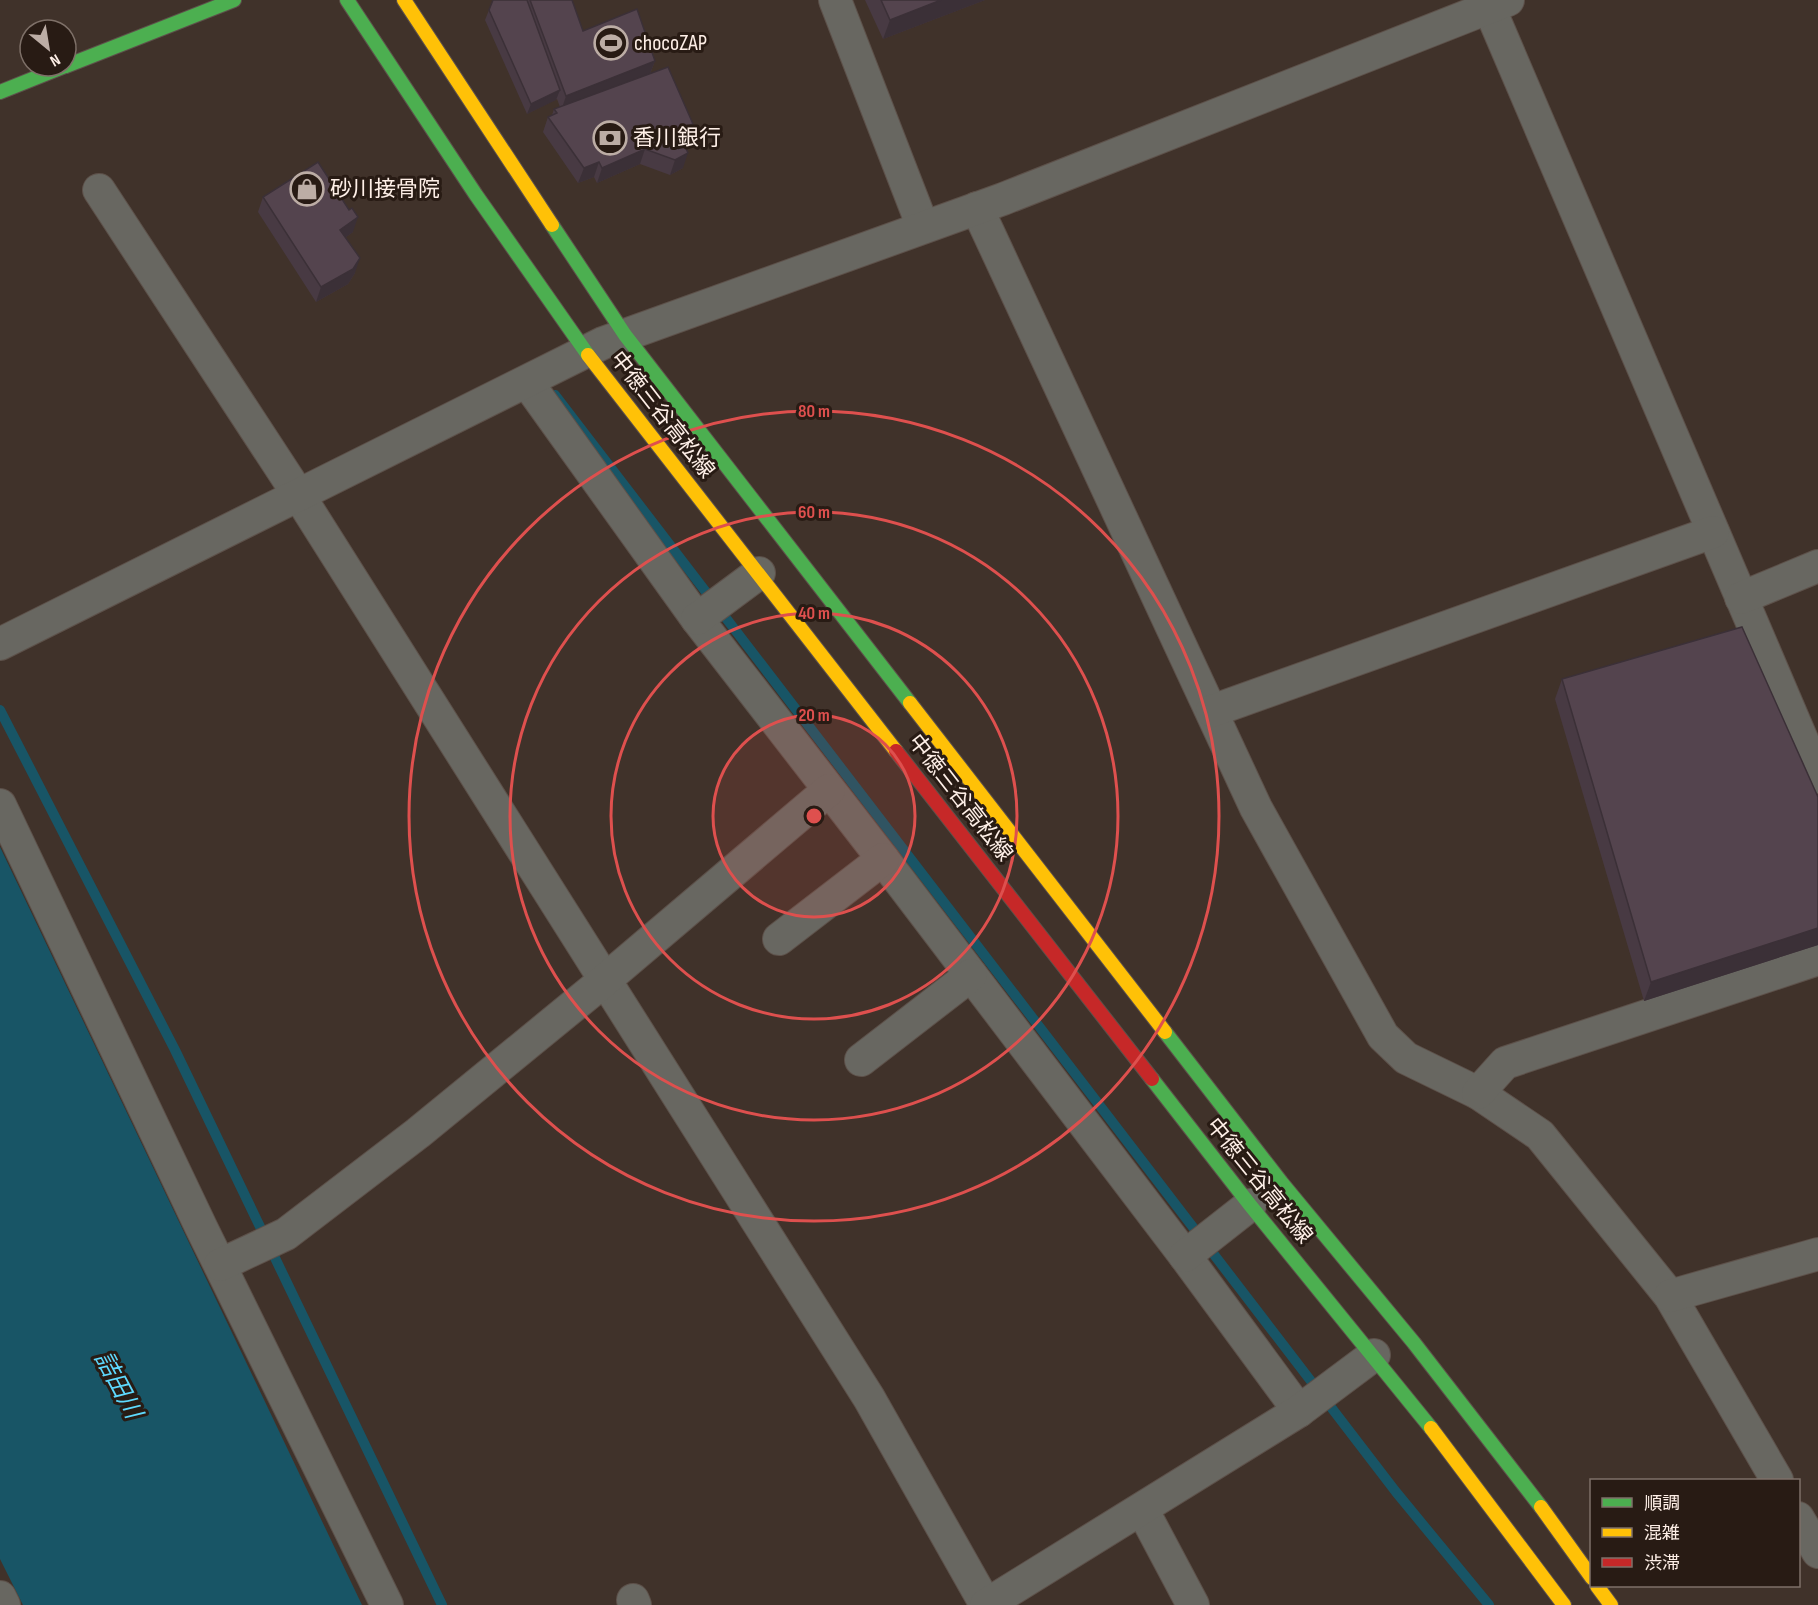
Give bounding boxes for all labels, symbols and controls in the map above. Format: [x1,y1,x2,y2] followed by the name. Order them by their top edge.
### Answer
[18,18,78,78] north arrow
[593,25,629,61] sports icon: chocoZAP
[634,30,707,57] place label: chocoZAP
[46,49,63,70] text: N
[592,120,628,156] bank icon: 香川銀行
[633,125,721,152] place label: 香川銀行
[289,171,325,207] shop icon: 砂川接骨院
[330,176,440,203] place label: 砂川接骨院
[604,346,720,484] street label: 中徳三谷高松線
[798,401,830,422] text: 80 m
[798,502,830,523] text: 60 m
[798,603,830,624] text: 40 m
[798,705,830,726] text: 20 m
[902,729,1018,867] street label: 中徳三谷高松線
[804,806,824,826] centre of rings
[1200,1113,1318,1249] street label: 中徳三谷高松線
[88,1346,149,1426] water label: 詰田川
[1590,1479,1800,1587] legend
[1644,1493,1680,1514] text: 順調
[1644,1523,1680,1544] text: 混雑
[1644,1553,1680,1574] text: 渋滞

